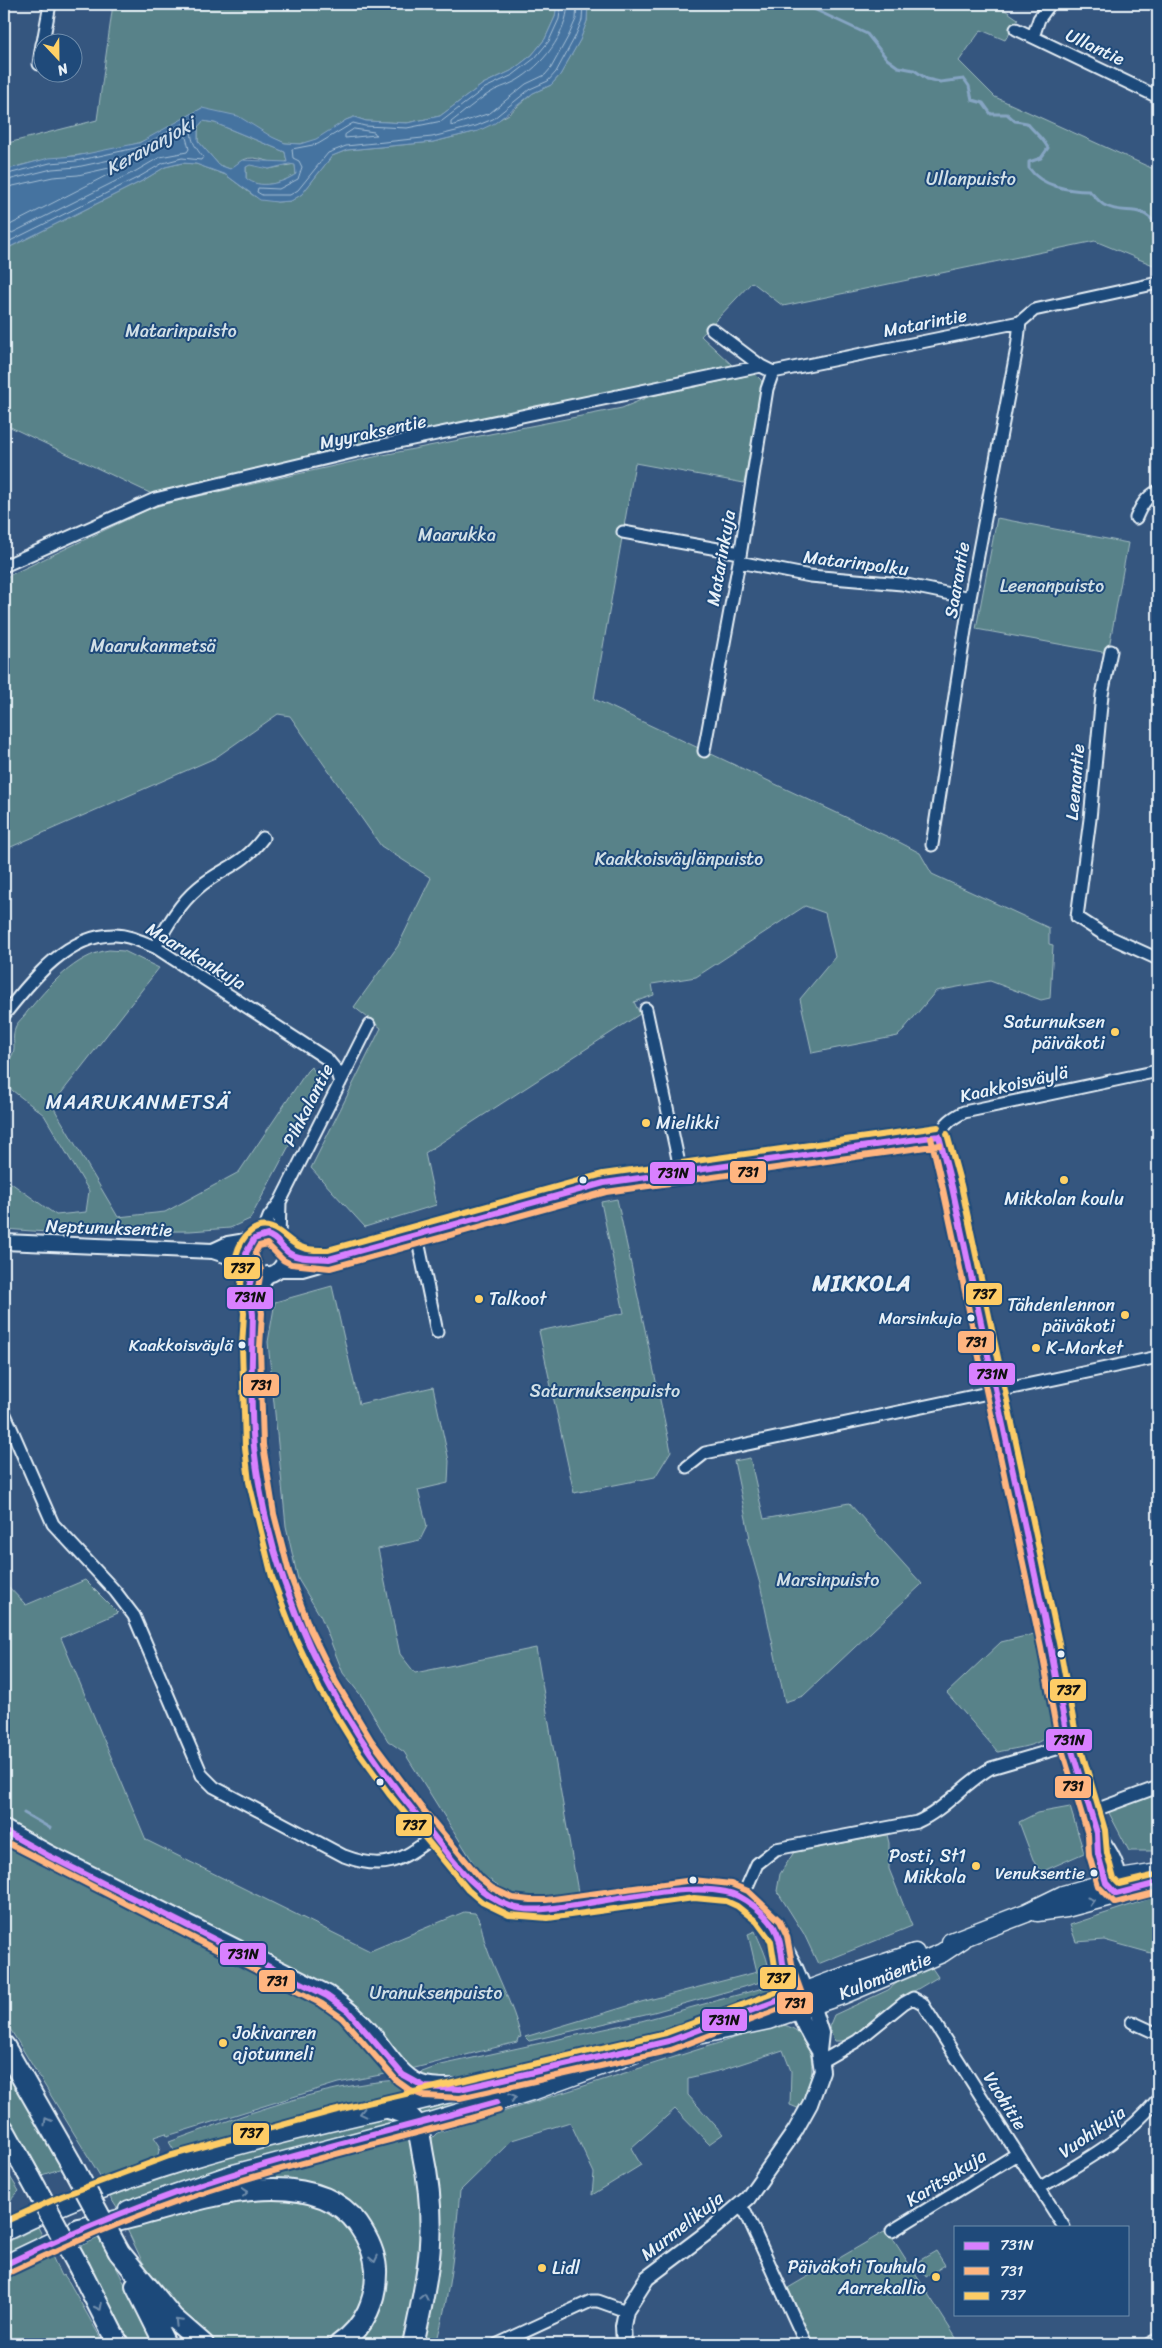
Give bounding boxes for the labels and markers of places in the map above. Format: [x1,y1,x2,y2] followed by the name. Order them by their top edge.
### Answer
[1003,1006,1106,1059] place label: Saturnuksen päiväkoti
[1109,1026,1121,1038] marker: Saturnuksen päiväkoti
[656,1107,720,1139] place label: Mielikki
[640,1117,652,1129] marker: Mielikki
[1058,1174,1070,1186] marker: Mikkolan koulu
[578,1175,588,1185] unlabelled marker
[1004,1183,1124,1215] place label: Mikkolan koulu
[489,1283,547,1315] place label: Talkoot
[1007,1289,1116,1342] place label: Tähdenlennon päiväkoti
[473,1293,485,1305] marker: Talkoot
[879,1303,962,1333] place label: Marsinkuja
[1119,1309,1131,1321] marker: Tähdenlennon päiväkoti
[966,1313,976,1323] marker: Marsinkuja
[129,1330,233,1360] place label: Kaakkoisväylä
[1046,1332,1124,1364] place label: K-Market
[237,1340,247,1350] marker: Kaakkoisväylä
[1030,1342,1042,1354] marker: K-Market
[1056,1649,1066,1659] unlabelled marker
[375,1777,385,1787] unlabelled marker
[889,1840,966,1893] place label: Posti, St1 Mikkola
[995,1858,1085,1888] place label: Venuksentie
[970,1860,982,1872] marker: Posti, St1 Mikkola
[1089,1868,1099,1878] marker: Venuksentie
[688,1875,698,1885] unlabelled marker
[232,2017,317,2070] place label: Jokivarren ajotunneli
[217,2037,229,2049] marker: Jokivarren ajotunneli
[788,2251,926,2304] place label: Päiväkoti Touhula Aarrekallio
[552,2252,581,2284] place label: Lidl
[536,2262,548,2274] marker: Lidl
[930,2271,942,2283] marker: Päiväkoti Touhula Aarrekallio

